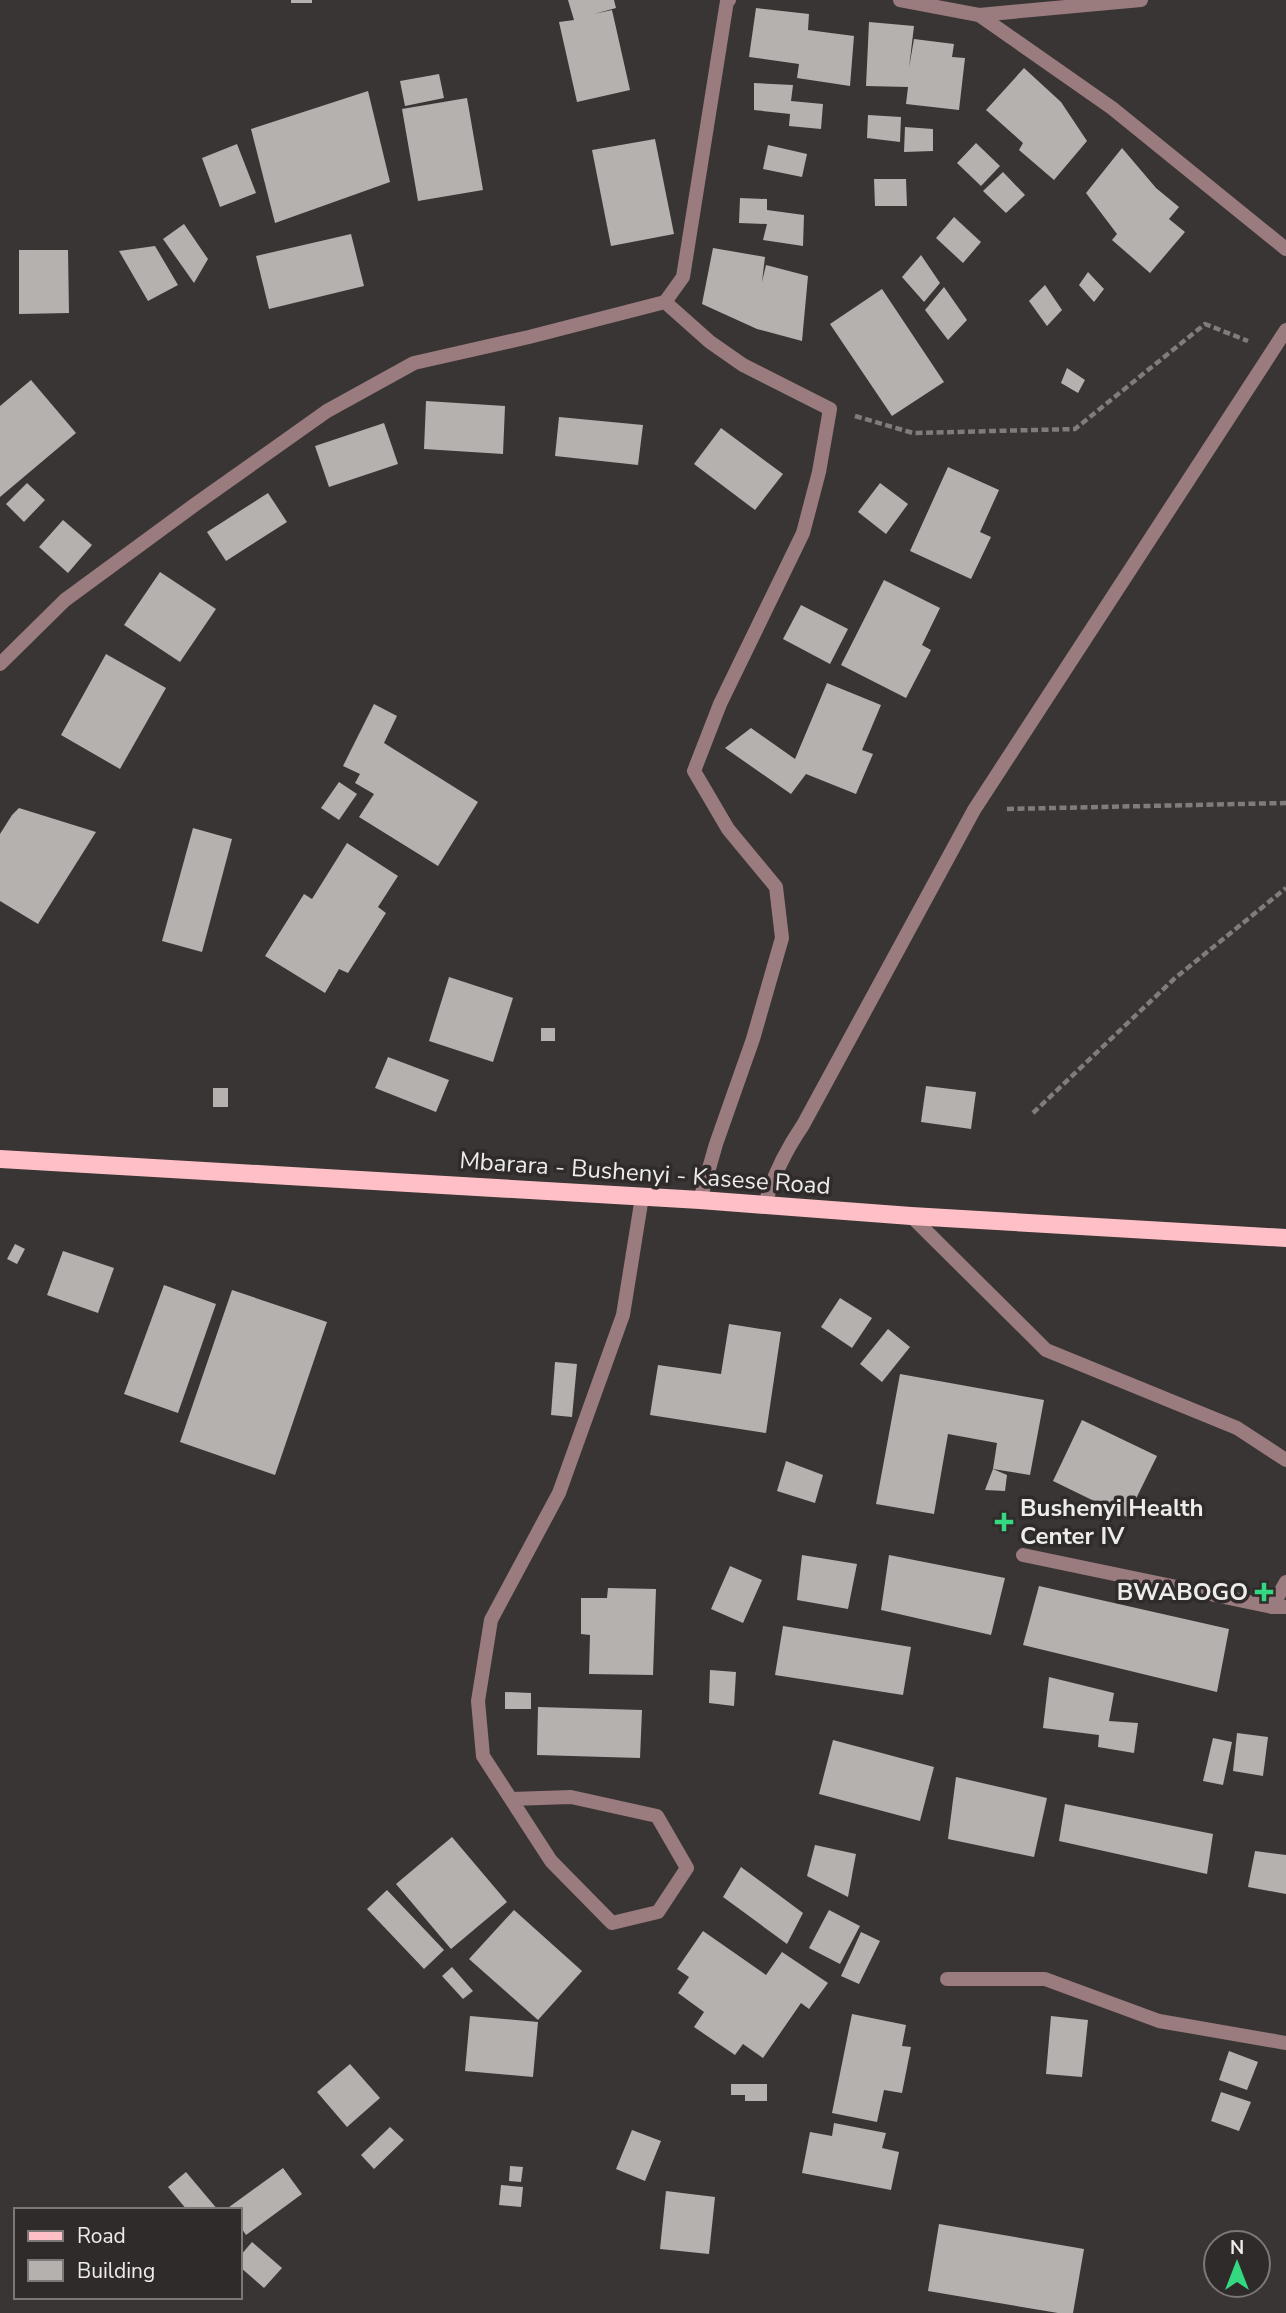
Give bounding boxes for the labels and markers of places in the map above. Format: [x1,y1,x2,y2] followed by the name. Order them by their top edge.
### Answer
[1020,1492,1204,1552] place label: Bushenyi Health Center IV
[994,1512,1014,1532] marker: Bushenyi Health Center IV
[1117,1576,1248,1608] place label: BWABOGO
[1254,1582,1274,1602] marker: BWABOGO

